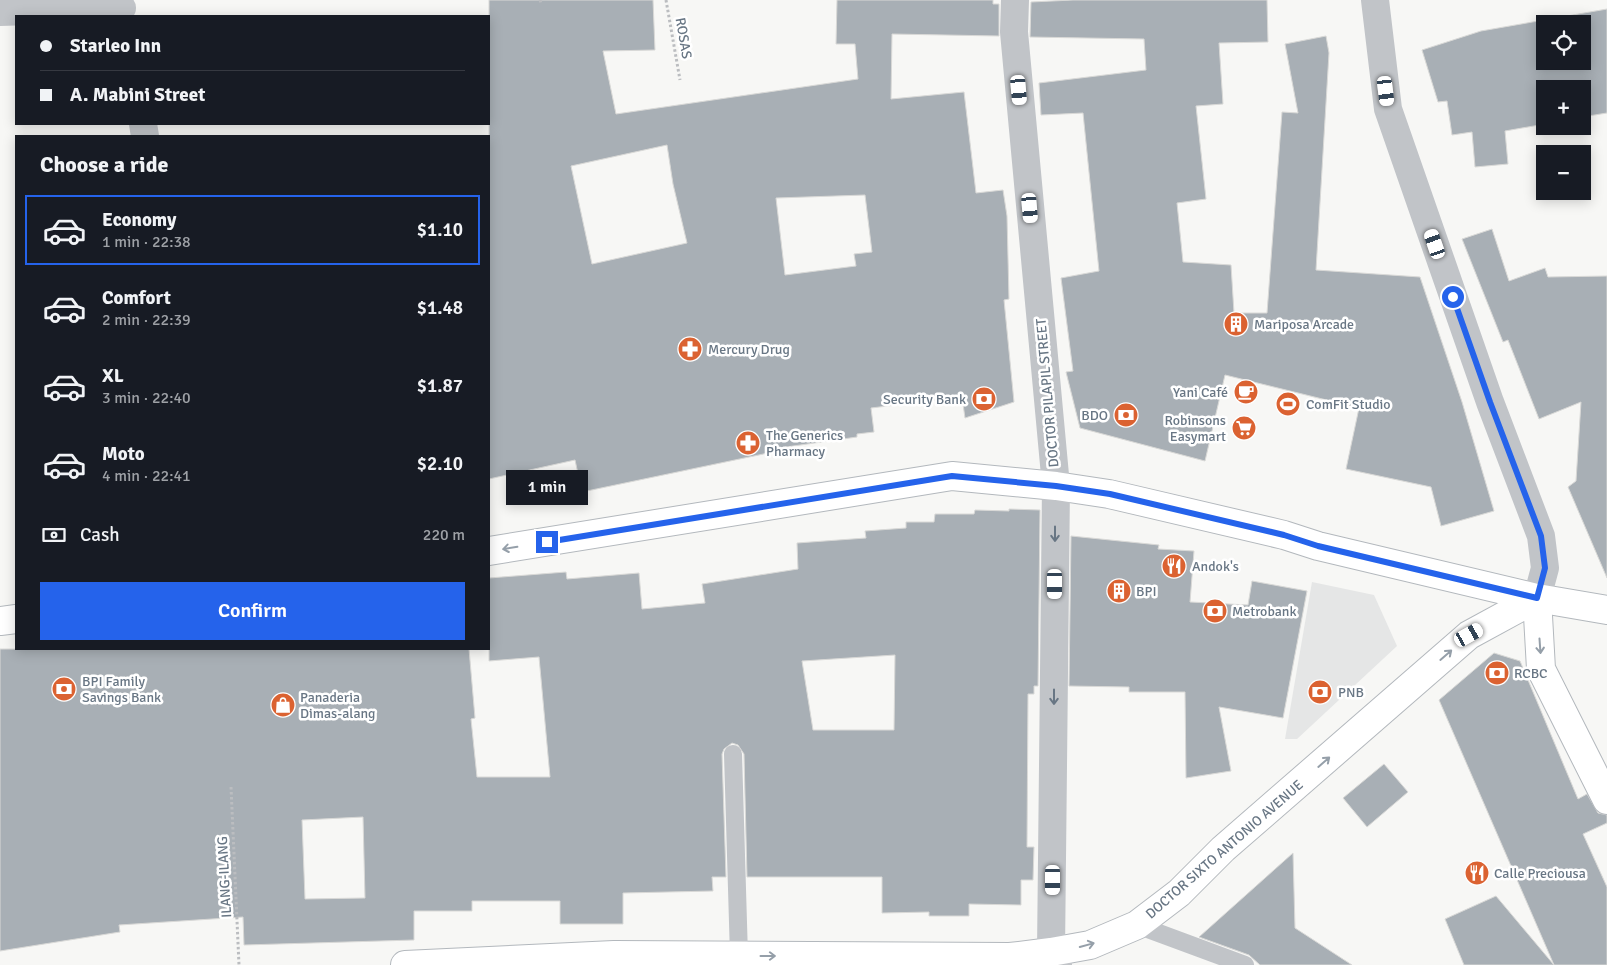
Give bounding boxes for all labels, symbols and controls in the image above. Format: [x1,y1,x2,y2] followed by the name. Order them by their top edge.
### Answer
[1536,15,1591,200] map controls
[1536,15,1591,70] button: locate
[672,16,696,60] street label: ROSAS
[70,34,161,58] text: Starleo Inn
[1010,74,1027,106] car
[1376,75,1395,107] car
[1536,80,1591,135] button: +
[70,83,205,107] text: A. Mabini Street
[1536,145,1591,200] button: −
[40,151,168,178] text: Choose a ride
[1021,192,1038,224] car
[42,208,87,253] icon: car
[102,208,176,232] text: Economy
[417,218,463,242] text: $1.10
[1423,227,1446,261] car
[102,232,191,252] text: 1 min · 22:38
[42,286,87,331] icon: car
[102,286,171,310] text: Comfort
[1442,286,1464,308] route start
[417,296,463,320] text: $1.48
[102,310,191,330] text: 2 min · 22:39
[1223,311,1249,337] building icon: Mariposa Arcade
[1254,316,1354,333] place label: Mariposa Arcade
[1033,318,1062,468] street label: DOCTOR PILAPIL STREET
[677,336,703,362] pharmacy icon: Mercury Drug
[708,341,790,358] place label: Mercury Drug
[42,364,87,409] icon: car
[102,364,124,388] text: XL
[417,374,463,398] text: $1.87
[1233,379,1259,405] cafe icon: Yani Café
[1173,384,1228,401] place label: Yani Café
[971,386,997,412] bank icon: Security Bank
[102,388,191,408] text: 3 min · 22:40
[883,391,966,408] place label: Security Bank
[1275,391,1301,417] sports icon: ComFit Studio
[1306,396,1391,413] place label: ComFit Studio
[1113,402,1139,428] bank icon: BDO
[1081,407,1108,424] place label: BDO
[1165,412,1226,445] place label: Robinsons Easymart
[1231,415,1257,441] supermarket icon: Robinsons Easymart
[766,427,843,460] place label: The Generics Pharmacy
[735,430,761,456] pharmacy icon: The Generics Pharmacy
[42,442,87,487] icon: car
[102,442,145,466] text: Moto
[417,452,463,476] text: $2.10
[102,466,191,486] text: 4 min · 22:41
[506,470,588,504] callout: 1 min
[528,477,566,497] text: 1 min
[40,521,68,549] icon: cash
[80,523,120,547] text: Cash
[423,525,465,545] text: 220 m
[1050,526,1060,542] one-way arrow
[536,531,558,553] route end
[502,543,518,553] one-way arrow
[1161,553,1187,579] restaurant icon: Andok's
[1192,558,1239,575] place label: Andok's
[1047,569,1062,599] car
[1106,578,1132,604] building icon: BPI
[40,582,465,640] button: Confirm
[1136,583,1157,600] place label: BPI
[1202,598,1228,624] bank icon: Metrobank
[1232,603,1297,620] place label: Metrobank
[1452,621,1485,649] car
[1535,638,1544,654] one-way arrow
[1440,649,1453,661] one-way arrow
[1484,660,1510,686] bank icon: RCBC
[1514,665,1547,682] place label: RCBC
[82,673,161,706] place label: BPI Family Savings Bank
[51,676,77,702] bank icon: BPI Family Savings Bank
[1307,679,1333,705] bank icon: PNB
[1338,684,1364,701] place label: PNB
[1049,688,1059,705] one-way arrow
[300,689,376,722] place label: Panaderia Dimas-alang
[270,692,296,718] shop icon: Panaderia Dimas-alang
[1317,756,1330,767] one-way arrow
[1142,776,1307,922] street label: DOCTOR SIXTO ANTONIO AVENUE
[214,836,235,918] street label: ILANG-ILANG
[1464,860,1490,886] restaurant icon: Calle Preciousa
[1045,865,1060,895] car
[1494,865,1586,882] place label: Calle Preciousa
[1078,939,1094,949] one-way arrow
[760,951,776,961] one-way arrow

